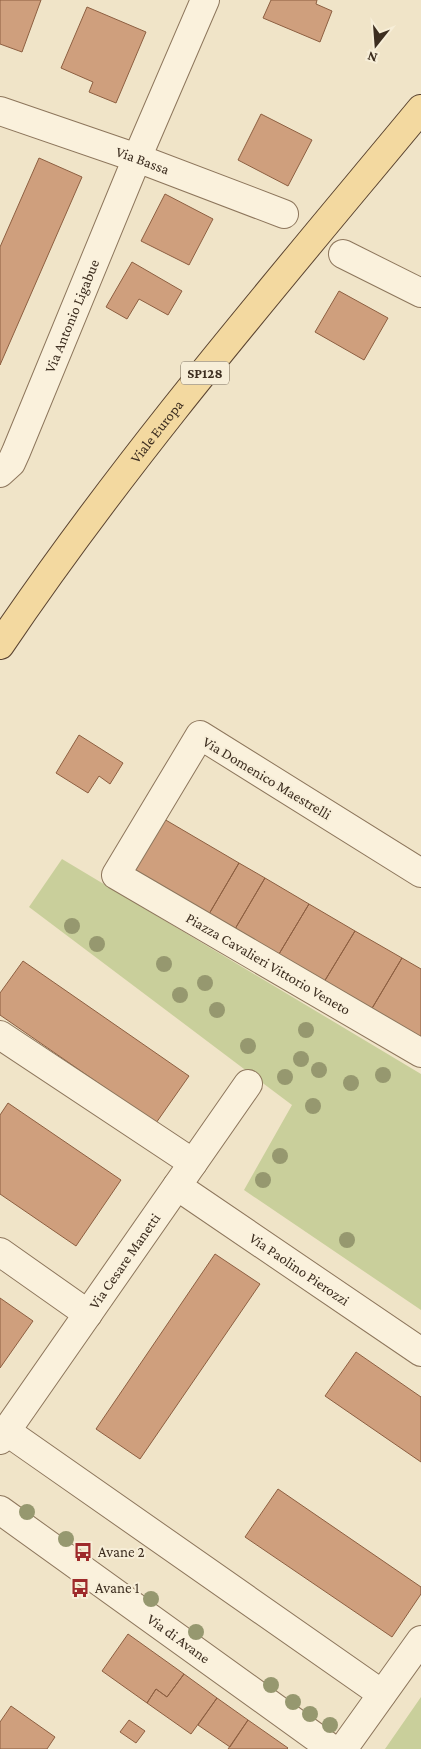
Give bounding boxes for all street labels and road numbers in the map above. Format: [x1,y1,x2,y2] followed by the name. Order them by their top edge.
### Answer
[114,143,172,178] street label: Via Bassa
[42,257,103,375] street label: Via Antonio Ligabue
[181,362,229,384] road number: SP128
[127,397,187,466] street label: Viale Europa
[200,733,334,823] street label: Via Domenico Maestrelli
[183,910,353,1018] street label: Piazza Cavalieri Vittorio Veneto
[86,1210,163,1312] street label: Via Cesare Manetti
[246,1230,352,1309] street label: Via Paolino Pierozzi
[144,1611,213,1667] street label: Via di Avane

